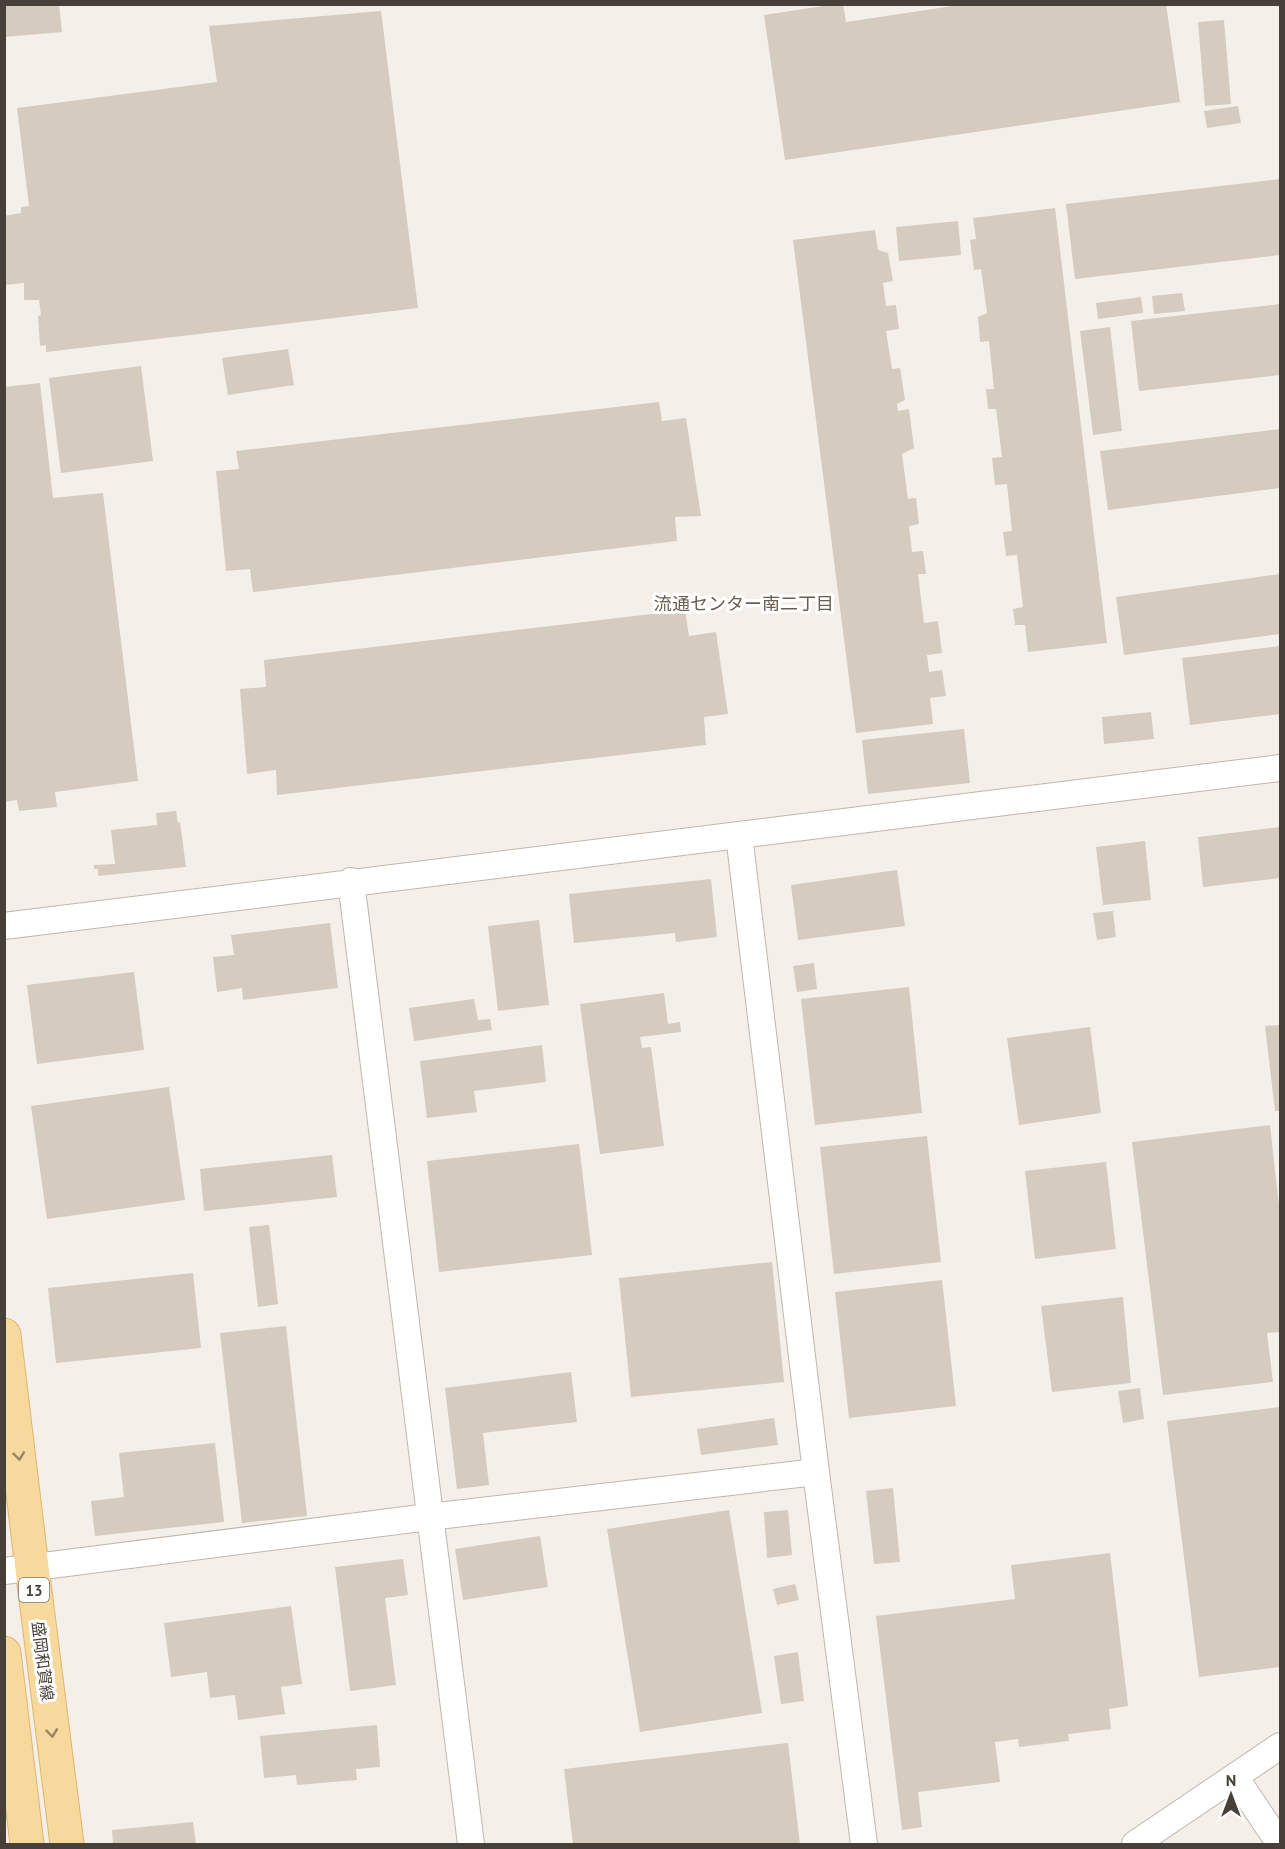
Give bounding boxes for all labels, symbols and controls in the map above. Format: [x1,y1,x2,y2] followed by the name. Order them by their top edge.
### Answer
[654,592,834,615] district label: 流通センター南二丁目
[12,1451,24,1460] one-way arrow
[19,1578,49,1602] road number: 13
[28,1620,58,1702] street label: 盛岡和賀線
[46,1728,58,1737] one-way arrow
[1201,1765,1261,1825] north arrow
[1226,1770,1236,1790] text: N

